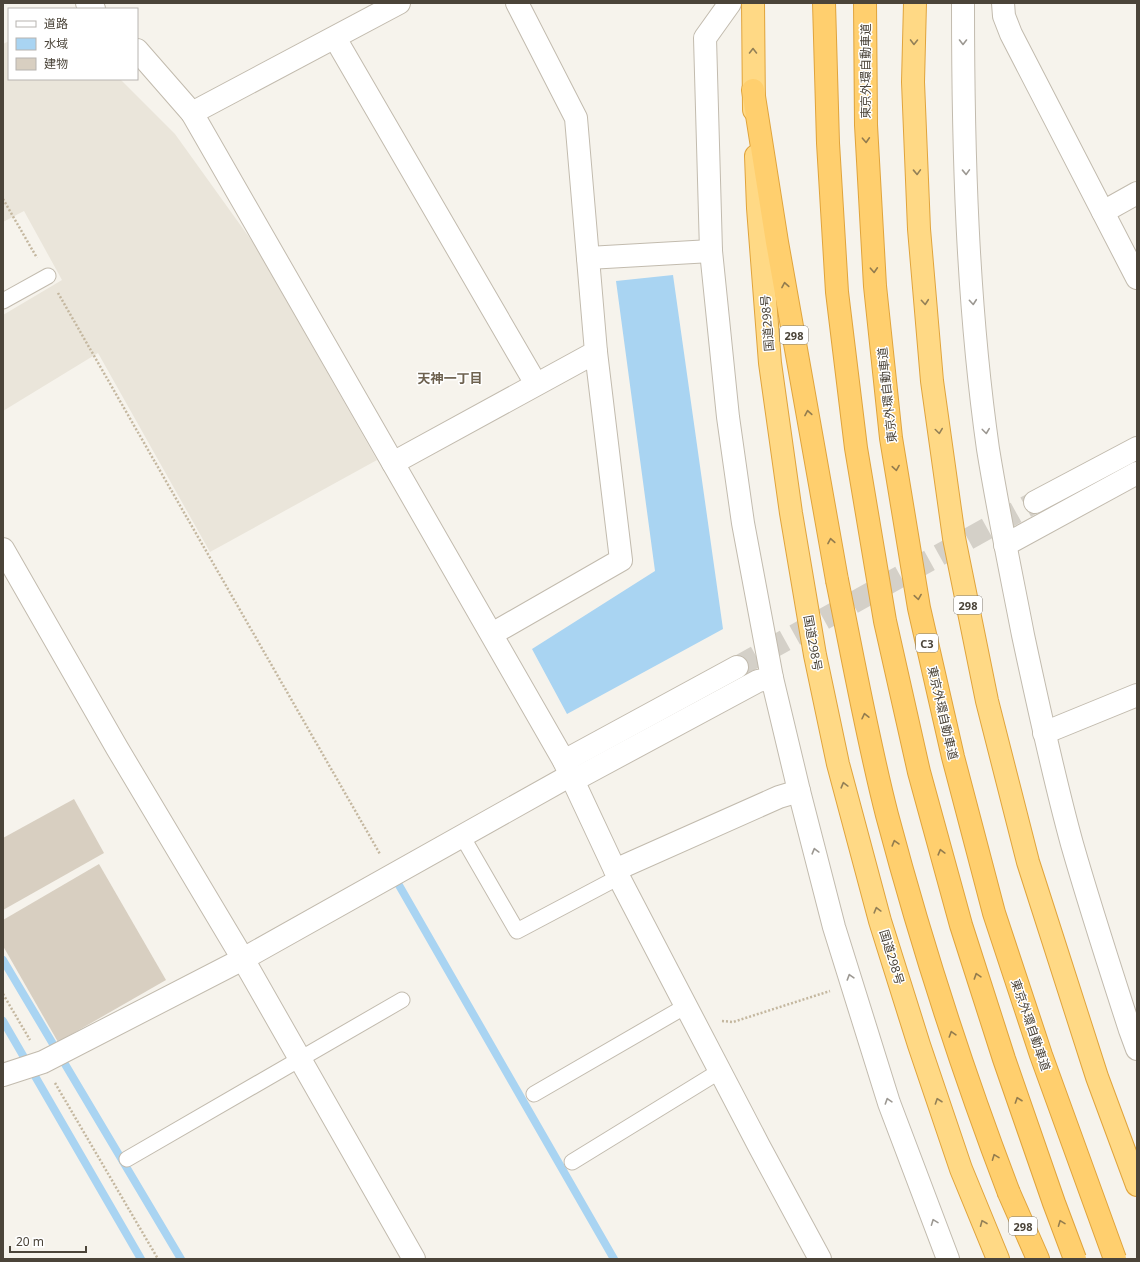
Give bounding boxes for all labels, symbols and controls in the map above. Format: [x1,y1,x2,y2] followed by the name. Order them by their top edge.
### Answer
[8,8,138,80] legend
[44,15,68,32] text: 道路
[857,23,874,119] street label: 東京外環自動車道
[44,35,68,52] text: 水域
[910,39,918,45] one-way arrow
[959,39,967,45] one-way arrow
[749,48,757,54] one-way arrow
[44,55,68,72] text: 建物
[862,137,871,143] one-way arrow
[913,169,921,175] one-way arrow
[962,169,970,175] one-way arrow
[870,267,878,273] one-way arrow
[782,282,790,288] one-way arrow
[757,294,777,352] street label: 国道298号
[921,299,930,305] one-way arrow
[968,299,977,305] one-way arrow
[780,326,808,344] road number: 298
[874,346,900,444] street label: 東京外環自動車道
[417,369,483,387] district label: 天神一丁目
[805,410,813,416] one-way arrow
[934,428,943,434] one-way arrow
[981,428,990,434] one-way arrow
[891,465,900,472] one-way arrow
[827,538,836,544] one-way arrow
[913,594,921,600] one-way arrow
[954,596,982,614] road number: 298
[800,614,826,672] street label: 国道298号
[916,634,938,652] road number: C3
[924,664,962,762] street label: 東京外環自動車道
[861,713,869,719] one-way arrow
[840,782,849,789] one-way arrow
[891,839,900,846] one-way arrow
[811,848,819,855] one-way arrow
[937,848,945,855] one-way arrow
[874,907,882,914] one-way arrow
[876,927,908,987] street label: 国道298号
[846,973,855,980] one-way arrow
[973,973,982,980] one-way arrow
[1007,977,1055,1073] street label: 東京外環自動車道
[948,1031,957,1038] one-way arrow
[1014,1096,1023,1103] one-way arrow
[885,1097,893,1104] one-way arrow
[934,1098,943,1105] one-way arrow
[992,1154,1000,1161] one-way arrow
[1009,1217,1037,1235] road number: 298
[930,1219,938,1226] one-way arrow
[980,1219,988,1227] one-way arrow
[1057,1219,1065,1226] one-way arrow
[10,1228,86,1254] scale bar
[16,1233,44,1250] text: 20 m

